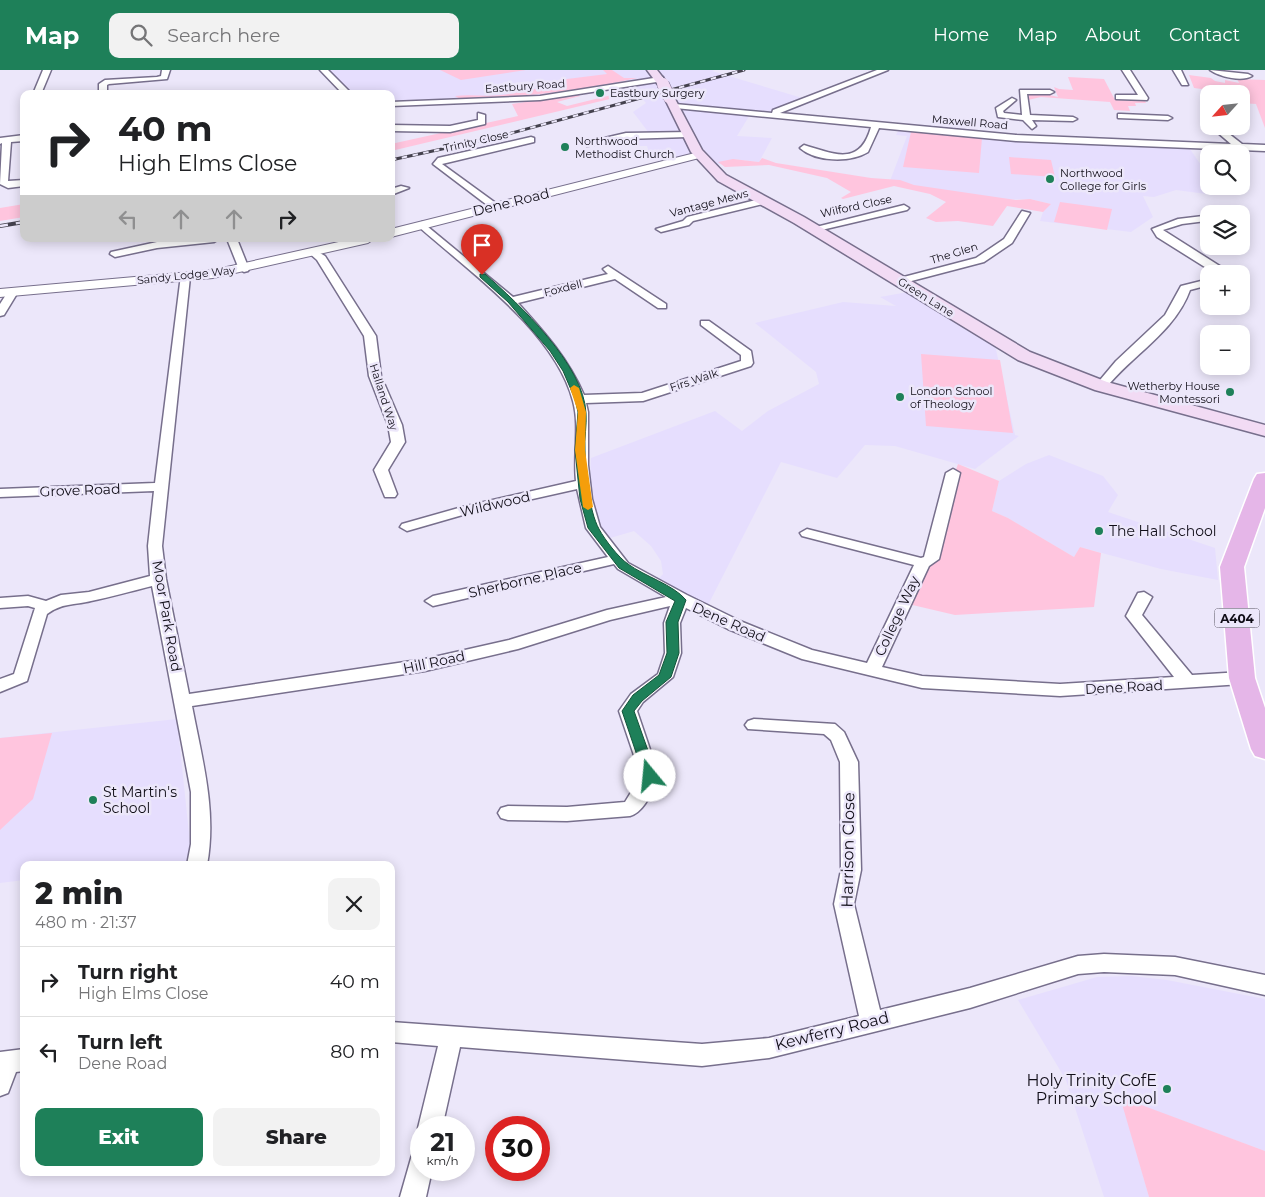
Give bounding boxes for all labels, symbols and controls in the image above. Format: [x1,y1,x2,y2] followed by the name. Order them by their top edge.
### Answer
[109,13,459,58] search box
[25,21,79,50] text: Map
[127,21,155,49] icon: search
[167,24,280,47] text: Search here
[933,24,989,46] text: Home
[1017,24,1057,46] text: Map
[1085,24,1141,46] text: About
[1169,24,1240,46] text: Contact
[484,76,566,96] street label: Eastbury Road
[1200,85,1250,135] north arrow
[1200,85,1250,375] map controls
[610,86,705,100] place label: Eastbury Surgery
[594,87,606,99] marker: Eastbury Surgery
[118,107,213,150] text: 40 m
[35,110,100,175] icon: right
[931,112,1009,132] street label: Maxwell Road
[442,127,510,155] street label: Trinity Close
[575,134,675,161] place label: Northwood Methodist Church
[559,141,571,153] marker: Northwood Methodist Church
[1200,145,1250,195] button: search
[118,150,297,177] text: High Elms Close
[1060,166,1147,193] place label: Northwood College for Girls
[1044,173,1056,185] marker: Northwood College for Girls
[471,184,551,220] street label: Dene Road
[668,186,750,220] street label: Vantage Mews
[819,192,893,220] street label: Wilford Close
[114,205,142,233] icon: left
[167,205,195,233] icon: ahead
[220,205,248,233] icon: ahead
[273,205,301,233] icon: right
[1200,205,1250,255] button: layers
[461,224,503,275] pin
[468,231,496,259] icon: arrive
[929,239,979,267] street label: The Glen
[136,263,236,287] street label: Sandy Lodge Way
[1200,265,1250,315] button: +
[895,274,957,320] street label: Green Lane
[542,276,584,300] street label: Foxdell
[1200,325,1250,375] button: −
[367,362,401,432] street label: Halland Way
[668,365,720,394] street label: Firs Walk
[1127,379,1220,406] place label: Wetherby House Montessori
[910,384,992,411] place label: London School of Theology
[1224,386,1236,398] marker: Wetherby House Montessori
[894,391,906,403] marker: London School of Theology
[39,480,121,500] street label: Grove Road
[458,487,532,521] street label: Wildwood
[1109,522,1217,540] place label: The Hall School
[1093,525,1105,537] marker: The Hall School
[467,558,583,602] street label: Sherborne Place
[148,559,186,673] street label: Moor Park Road
[871,573,924,659] street label: College Way
[690,598,768,646] street label: Dene Road
[1214,608,1260,628] road number: A404
[401,647,467,677] street label: Hill Road
[1084,676,1164,698] street label: Dene Road
[623,749,675,801] position arrow
[103,783,177,817] place label: St Martin's School
[837,792,859,908] street label: Harrison Close
[87,794,99,806] marker: St Martin's School
[35,875,123,912] text: 2 min
[328,878,380,930] button: close
[35,913,137,932] text: 480 m · 21:37
[78,961,178,984] text: Turn right
[35,968,63,996] icon: right
[330,970,380,993] text: 40 m
[78,984,208,1003] text: High Elms Close
[773,1008,891,1054] street label: Kewferry Road
[78,1031,163,1054] text: Turn left
[35,1038,63,1066] icon: left
[330,1040,380,1063] text: 80 m
[78,1054,167,1073] text: Dene Road
[1026,1071,1157,1108] place label: Holy Trinity CofE Primary School
[1161,1083,1173,1095] marker: Holy Trinity CofE Primary School
[35,1108,203,1166] button: Exit
[213,1108,380,1166] button: Share
[485,1116,550,1181] speed limit sign: 30
[430,1127,455,1157] text: 21
[426,1153,459,1168] text: km/h

